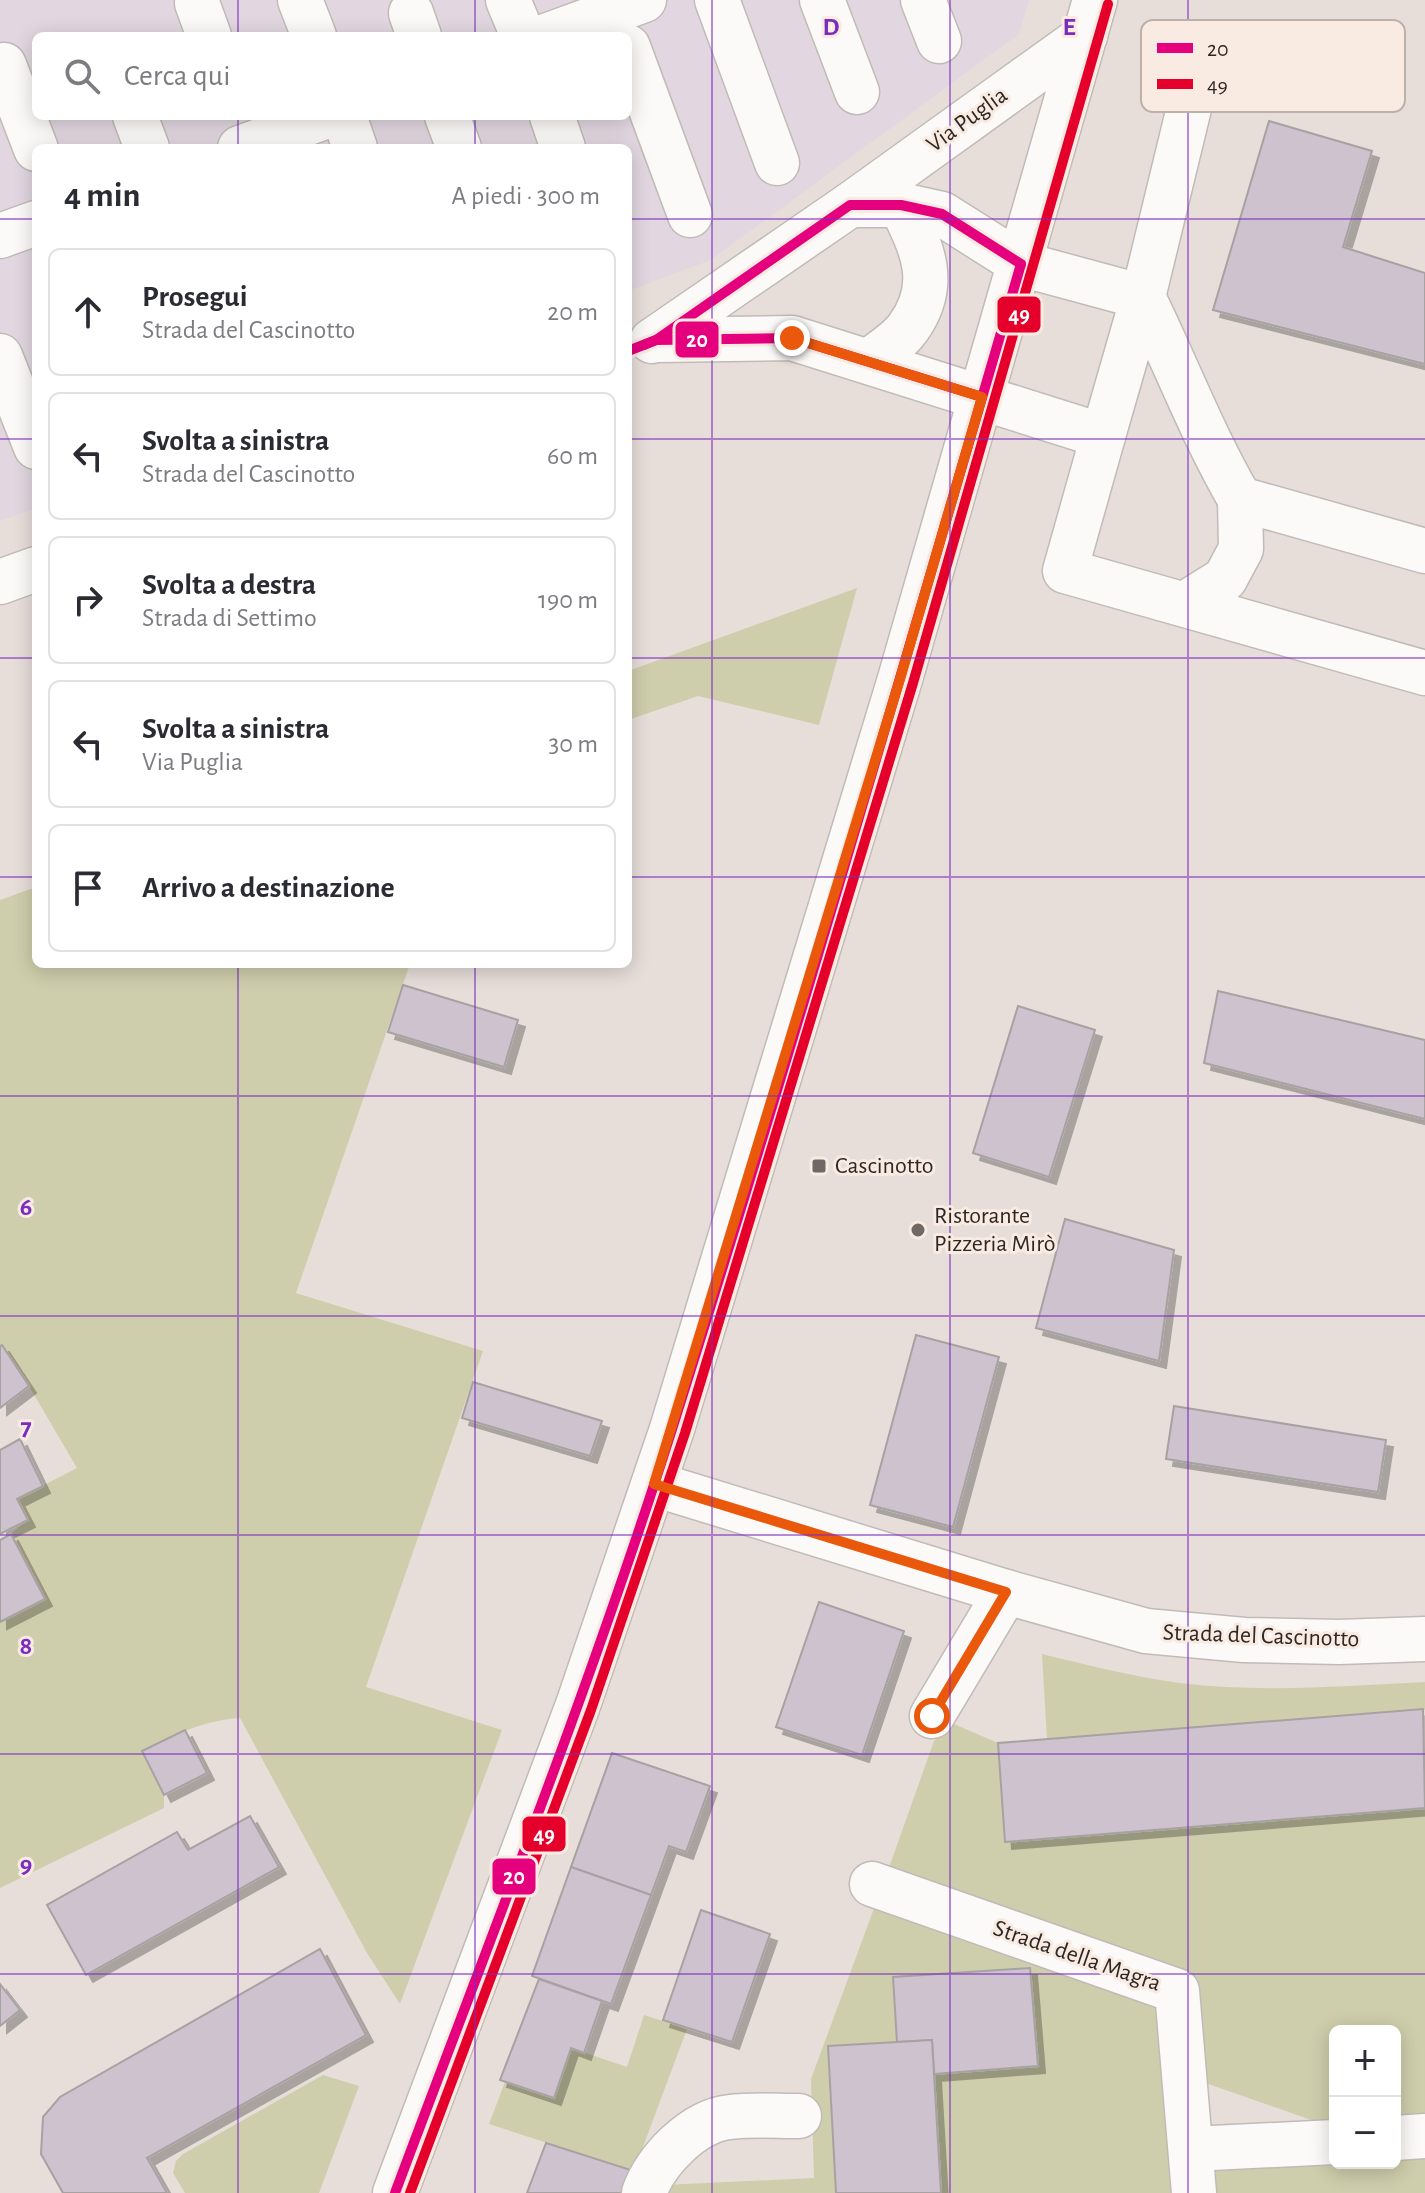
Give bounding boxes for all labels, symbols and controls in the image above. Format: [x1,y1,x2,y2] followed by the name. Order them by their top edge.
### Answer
[822,14,840,40] text: D
[1062,14,1076,40] text: E
[1141,20,1405,112] legend
[32,32,632,120] search box
[1207,38,1229,60] text: 20
[60,54,104,98] icon: search
[124,61,230,91] text: Cerca qui
[1207,74,1228,96] text: 49
[922,83,1012,157] street label: Via Puglia
[64,179,141,213] text: 4 min
[452,183,600,209] text: A piedi · 300 m
[142,282,248,312] text: Prosegui
[66,290,110,334] icon: ahead
[996,295,1042,334] line badge: 49
[547,299,598,325] text: 20 m
[1008,304,1030,326] text: 49
[142,317,355,343] text: Strada del Cascinotto
[674,320,720,359] line badge: 20
[774,320,810,356] route end
[686,329,708,351] text: 20
[142,426,329,456] text: Svolta a sinistra
[66,434,110,478] icon: left
[547,443,598,469] text: 60 m
[142,461,355,487] text: Strada del Cascinotto
[142,570,316,600] text: Svolta a destra
[66,578,110,622] icon: right
[538,587,598,613] text: 190 m
[142,605,317,631] text: Strada di Settimo
[142,714,329,744] text: Svolta a sinistra
[66,722,110,766] icon: left
[548,731,598,757] text: 30 m
[142,749,243,775] text: Via Puglia
[66,866,110,910] icon: arrive
[142,873,395,903] text: Arrivo a destinazione
[835,1154,933,1178] place label: Cascinotto
[810,1157,828,1175] marker: Cascinotto
[20,1194,32,1220] text: 6
[934,1204,1056,1256] place label: Ristorante Pizzeria Mirò
[909,1221,927,1239] marker: Ristorante Pizzeria Mirò
[20,1414,32,1440] text: 7
[1162,1621,1360,1651] street label: Strada del Cascinotto
[20,1633,32,1659] text: 8
[914,1698,950,1734] route start
[521,1815,567,1853] line badge: 49
[533,1824,555,1846] text: 49
[20,1852,32,1878] text: 9
[491,1857,537,1896] line badge: 20
[503,1866,525,1888] text: 20
[990,1916,1164,1996] street label: Strada della Magra
[1329,2025,1401,2169] map controls
[1329,2025,1401,2097] button: +
[1329,2097,1401,2169] button: −

